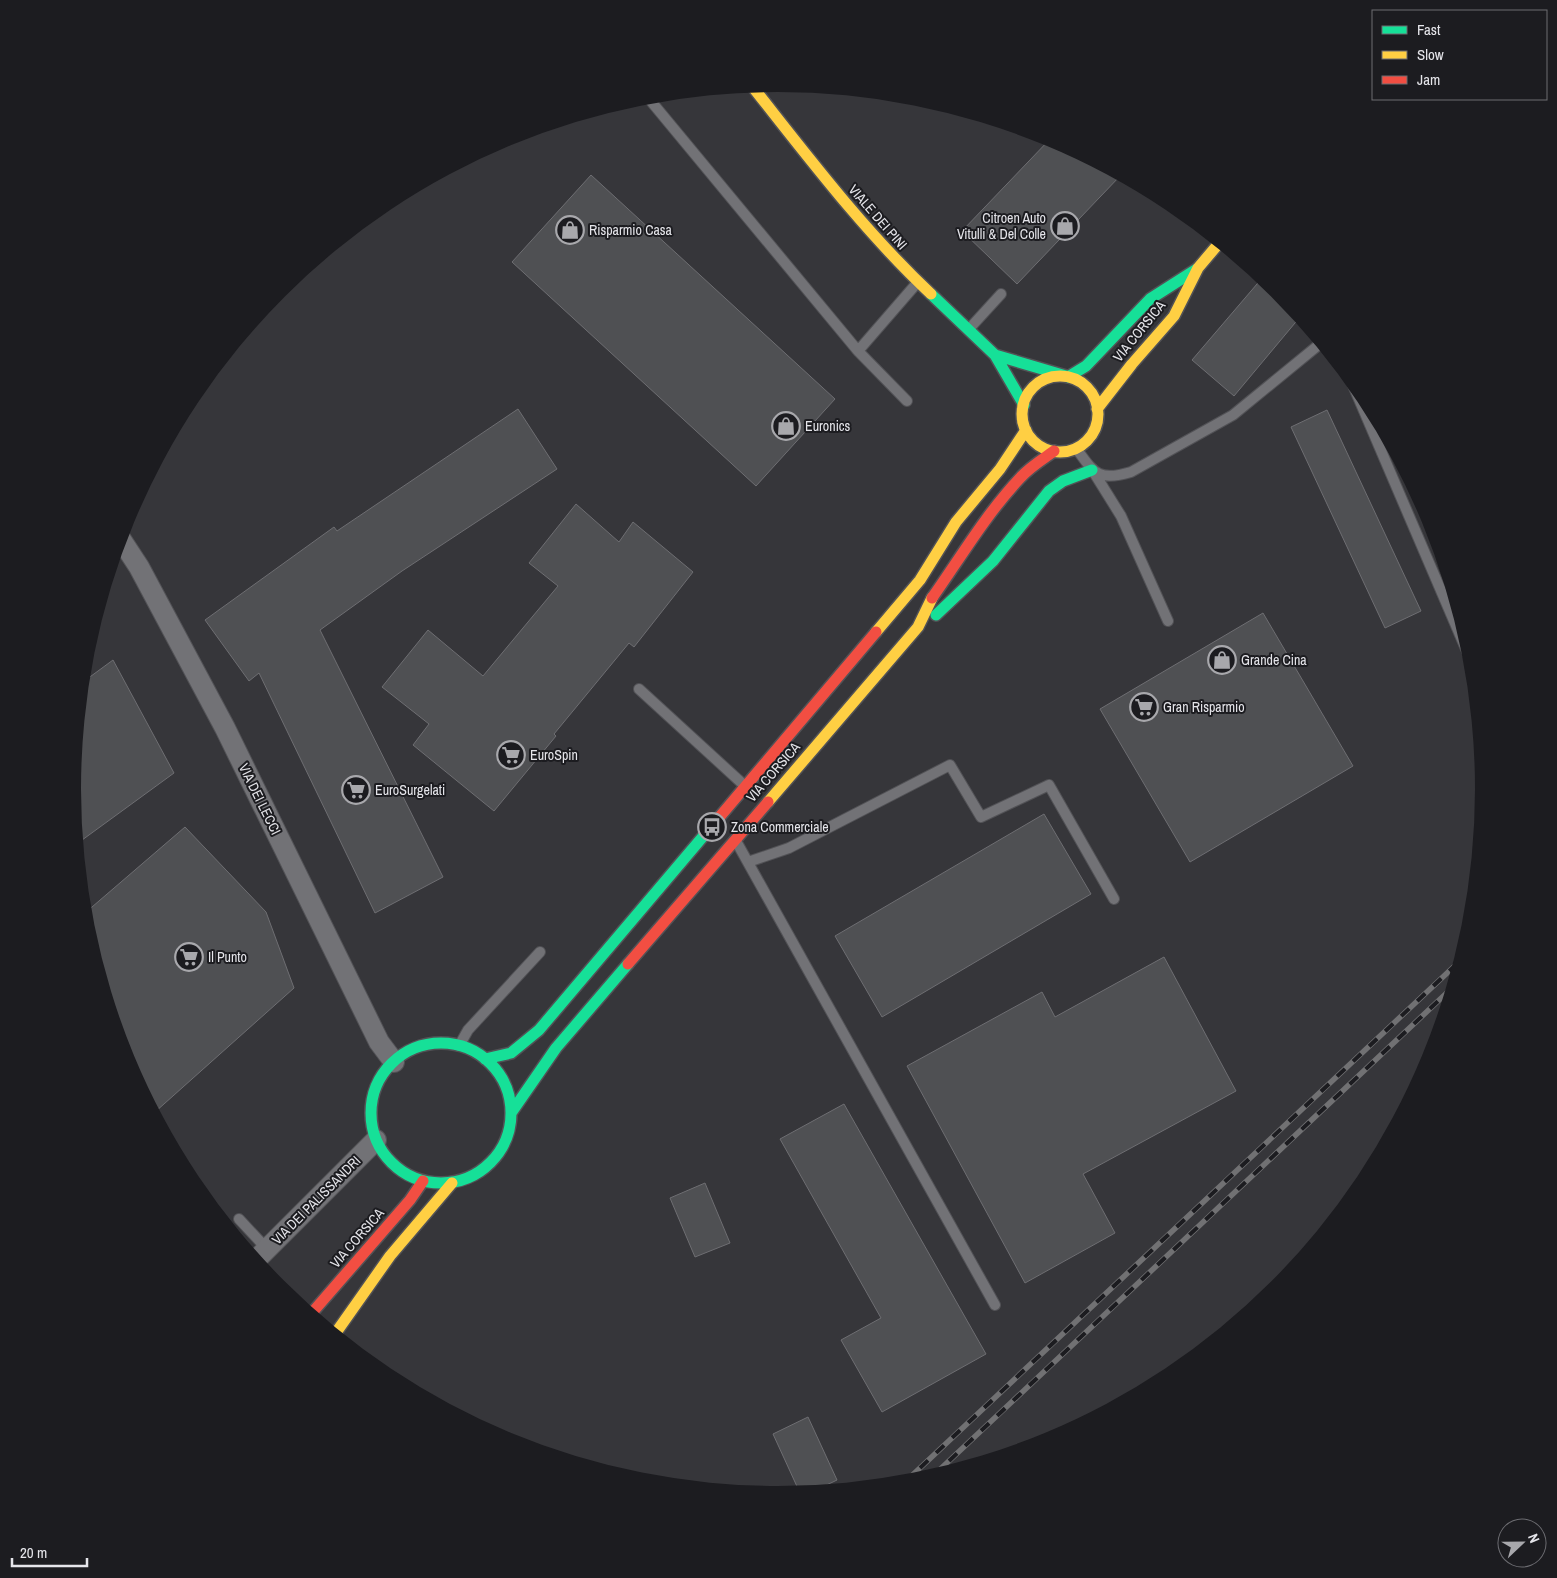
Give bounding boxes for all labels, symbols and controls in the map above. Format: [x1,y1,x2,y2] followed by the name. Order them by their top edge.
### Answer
[1372,10,1547,100] legend
[1417,19,1441,40] text: Fast
[1417,44,1444,65] text: Slow
[1417,69,1440,90] text: Jam
[845,181,911,253] street label: VIALE DEI PINI
[957,209,1046,243] place label: Citroen Auto Vitulli & Del Colle
[1050,211,1080,241] shop icon: Citroen Auto Vitulli & Del Colle
[555,215,585,245] shop icon: Risparmio Casa
[589,221,673,239] place label: Risparmio Casa
[1109,297,1169,365] street label: VIA CORSICA
[771,411,801,441] shop icon: Euronics
[805,417,851,435] place label: Euronics
[1207,645,1237,675] shop icon: Grande Cina
[1241,651,1307,669] place label: Grande Cina
[1129,692,1159,722] supermarket icon: Gran Risparmio
[1163,698,1245,716] place label: Gran Risparmio
[742,738,804,806] street label: VIA CORSICA
[496,740,526,770] supermarket icon: EuroSpin
[530,746,578,764] place label: EuroSpin
[235,760,285,838] street label: VIA DEI LECCI
[341,775,371,805] supermarket icon: EuroSurgelati
[375,781,445,799] place label: EuroSurgelati
[697,812,727,842] bus stop icon: Zona Commerciale
[731,818,829,836] place label: Zona Commerciale
[174,942,204,972] supermarket icon: Il Punto
[208,948,247,966] place label: Il Punto
[268,1152,364,1248] street label: VIA DEI PALISSANDRI
[326,1204,388,1272] street label: VIA CORSICA
[1497,1518,1547,1568] north arrow
[1524,1531,1544,1545] text: N
[12,1536,88,1568] scale bar
[20,1542,47,1563] text: 20 m

